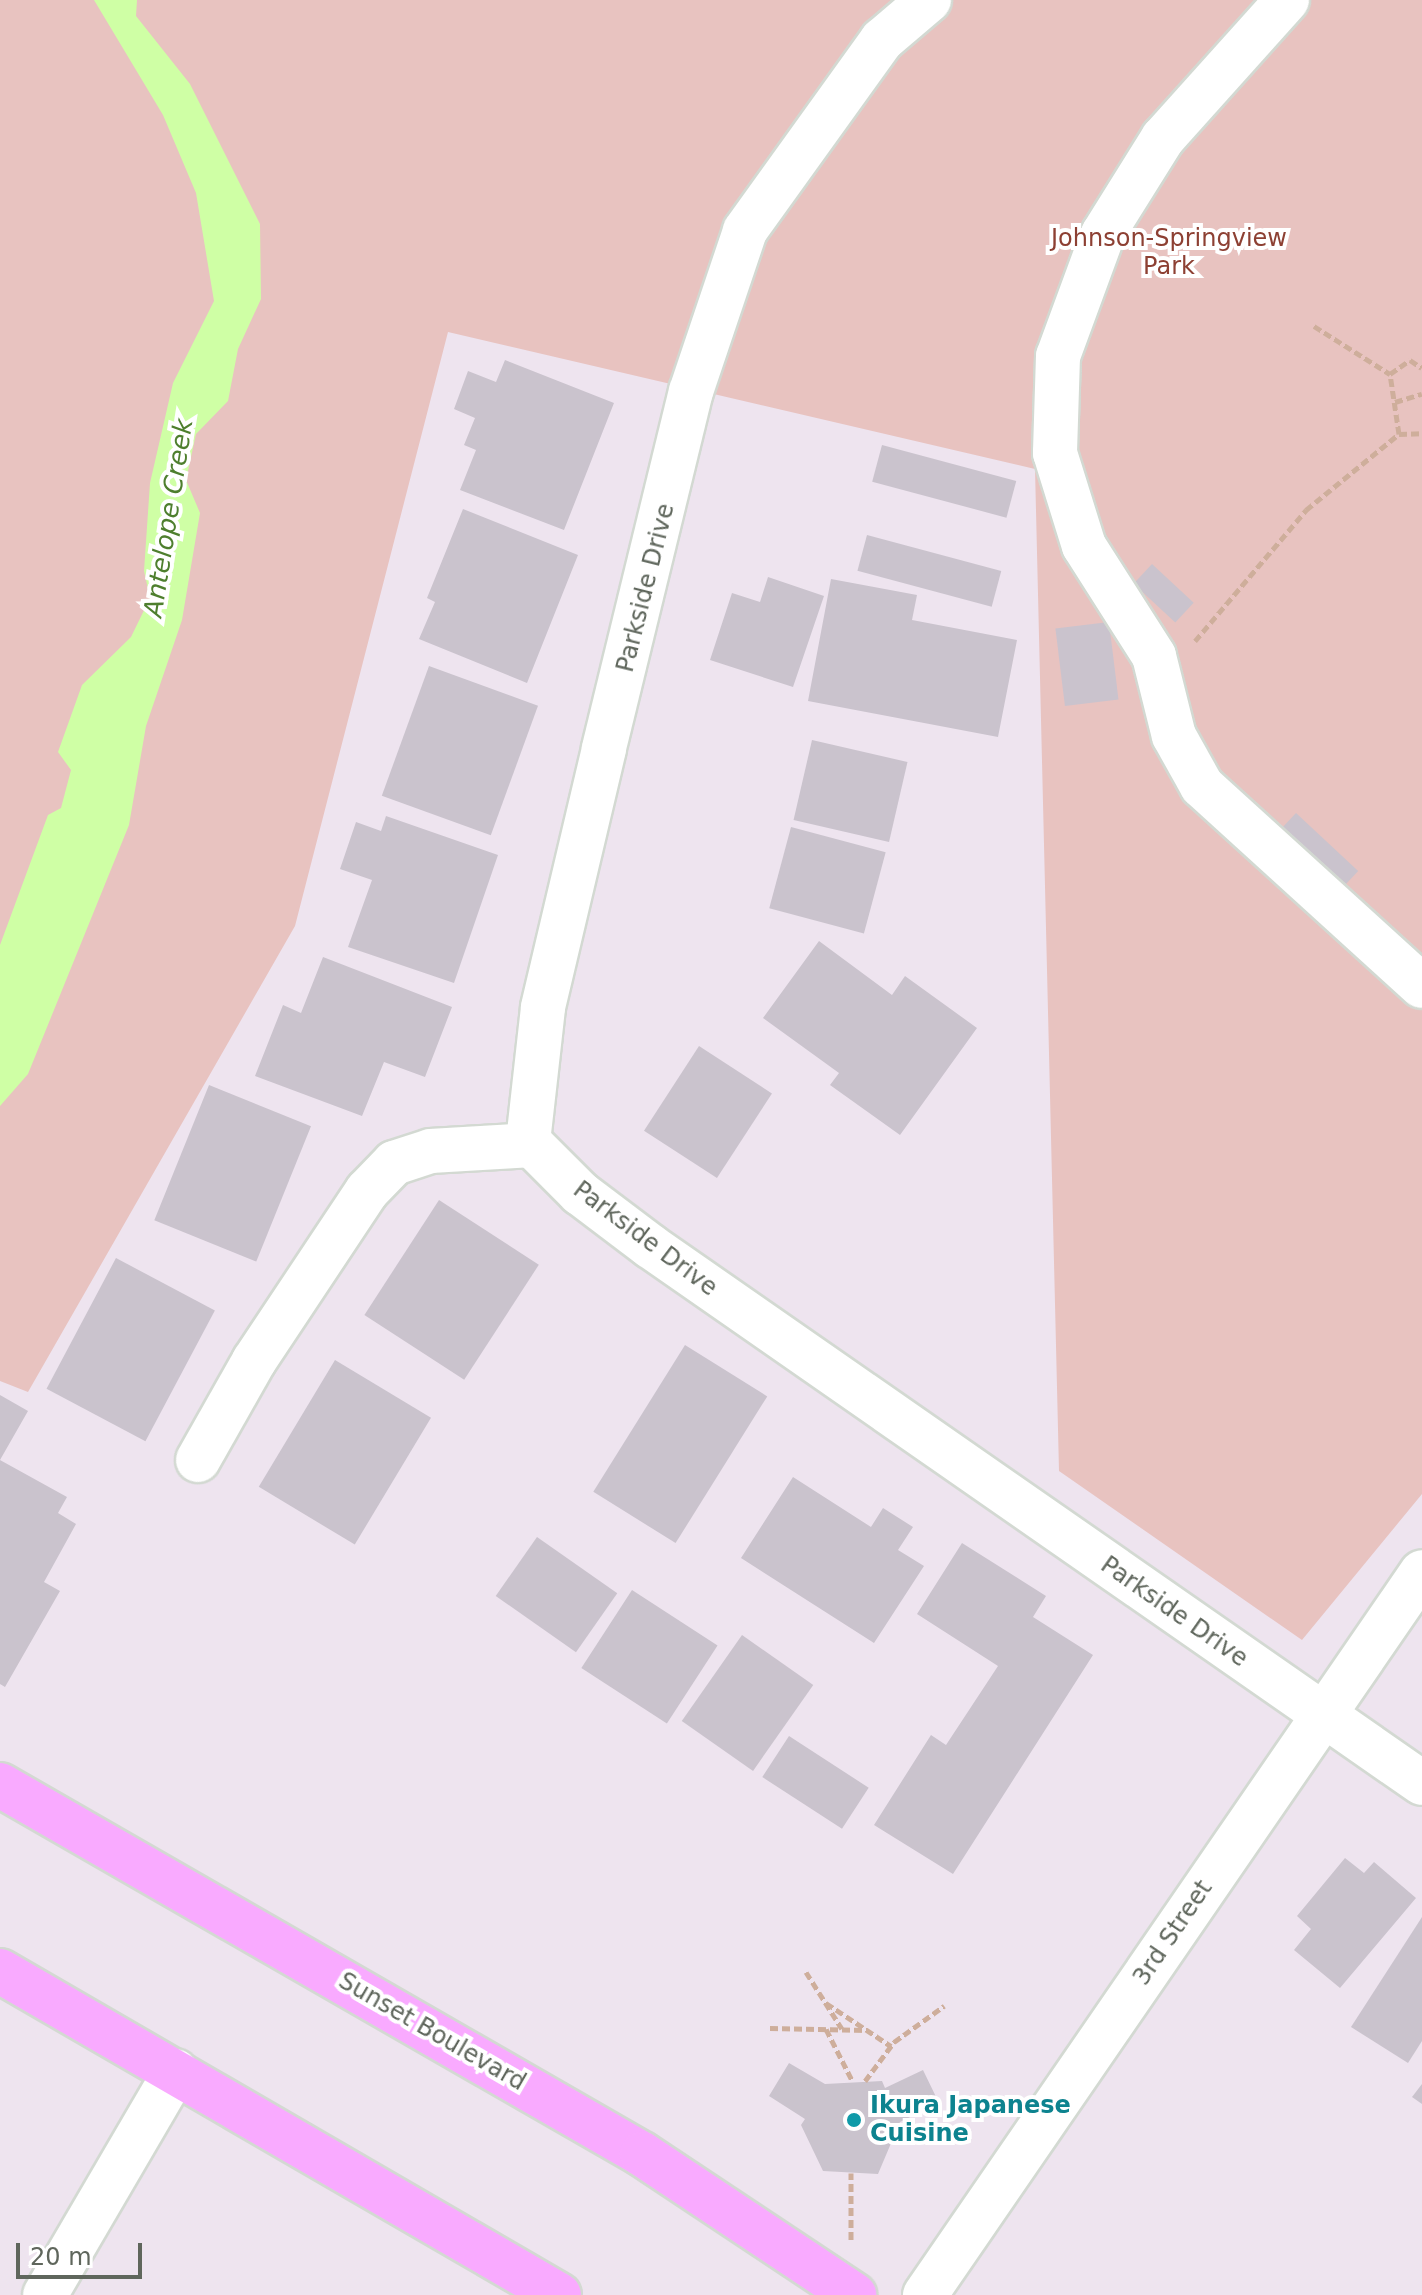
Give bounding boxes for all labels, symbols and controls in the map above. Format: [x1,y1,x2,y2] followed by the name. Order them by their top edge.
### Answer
[1051,225,1287,281] park label: Johnson-Springview Park
[138,417,200,619] water label: Antelope Creek
[611,501,681,675] street label: Parkside Drive
[567,1176,723,1302] street label: Parkside Drive
[1095,1551,1253,1673] street label: Parkside Drive
[1127,1875,1219,1991] street label: 3rd Street
[333,1967,531,2097] street label: Sunset Boulevard
[870,2092,1071,2148] place label: Ikura Japanese Cuisine
[845,2111,863,2129] marker: Ikura Japanese Cuisine
[20,2227,146,2277] scale bar
[30,2243,92,2271] text: 20 m

